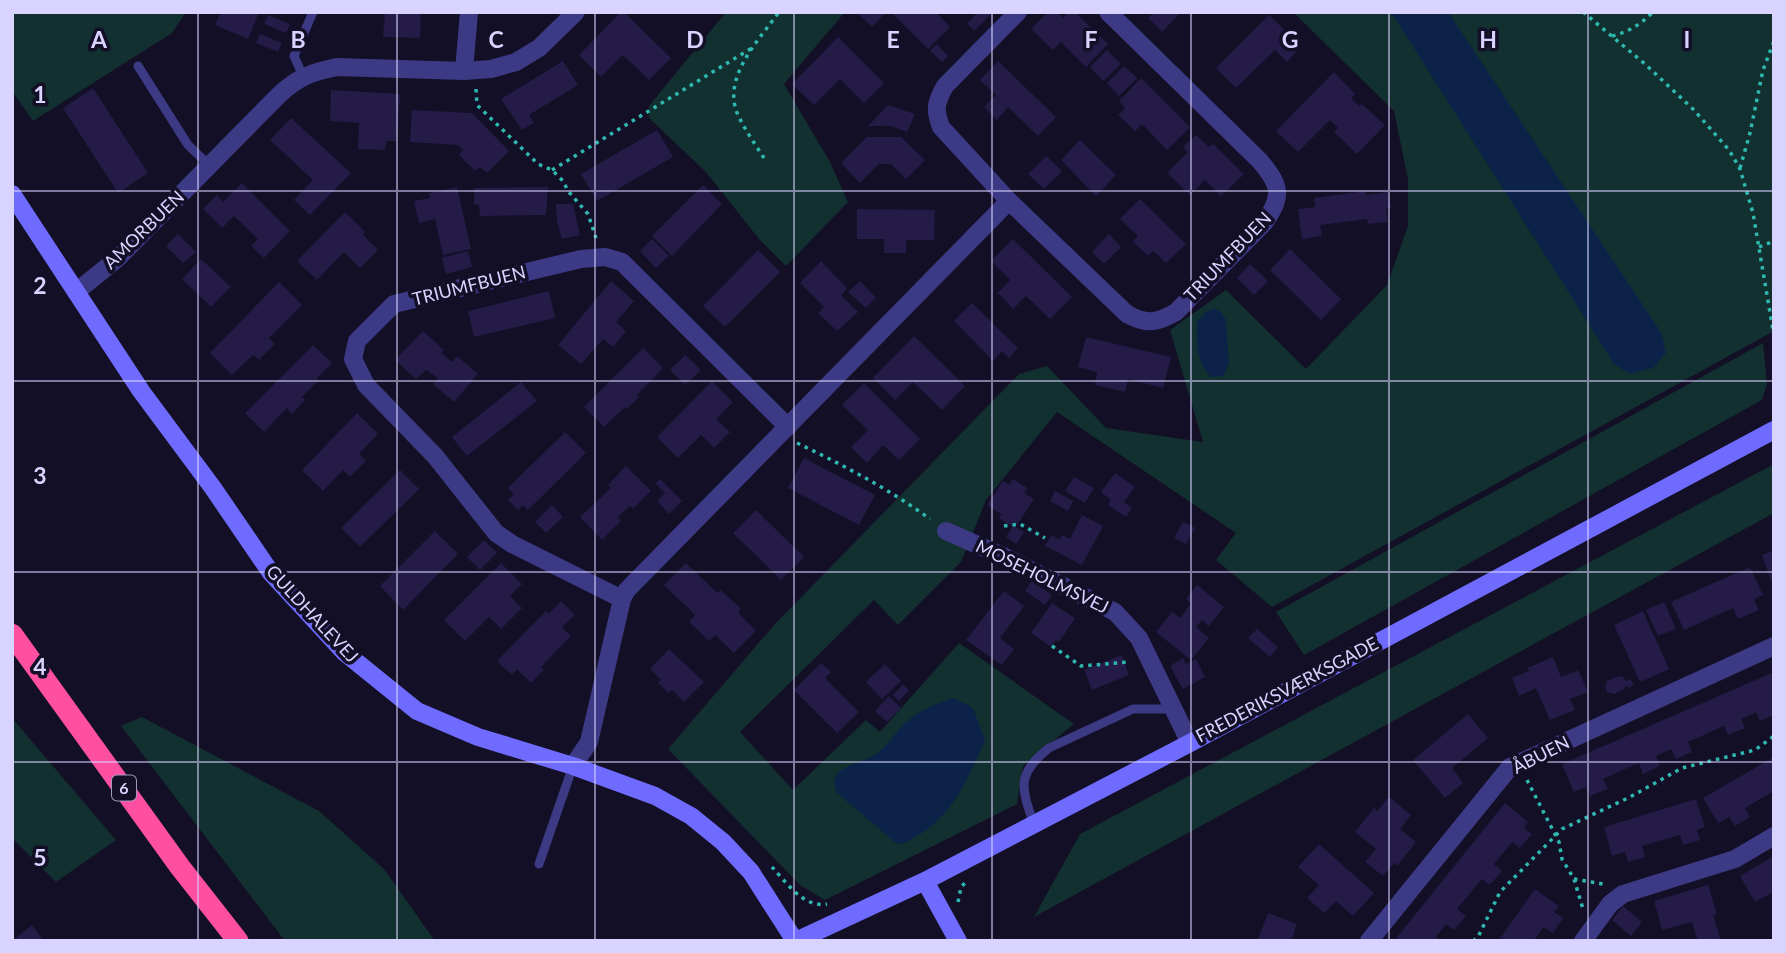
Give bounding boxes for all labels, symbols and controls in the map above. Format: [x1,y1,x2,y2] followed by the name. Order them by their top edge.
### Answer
[90,25,108,53] text: A
[290,25,306,53] text: B
[488,25,504,53] text: C
[686,25,704,53] text: D
[886,25,900,53] text: E
[1084,25,1098,53] text: F
[1282,25,1298,53] text: G
[1479,25,1497,53] text: H
[1684,25,1690,53] text: I
[33,80,47,108] text: 1
[98,185,188,273] street label: AMORBUEN
[1179,207,1276,306] street label: TRIUMFBUEN
[410,260,528,310] street label: TRIUMFBUEN
[33,271,47,299] text: 2
[33,461,47,489] text: 3
[972,534,1112,618] street label: MOSEHOLMSVEJ
[262,560,363,667] street label: GULDHALEVEJ
[1192,632,1382,747] street label: FREDERIKSVÆRKSGADE
[33,652,47,680] text: 4
[1508,730,1573,778] street label: ÅBUEN
[112,776,136,800] road number: 6
[33,843,47,871] text: 5

